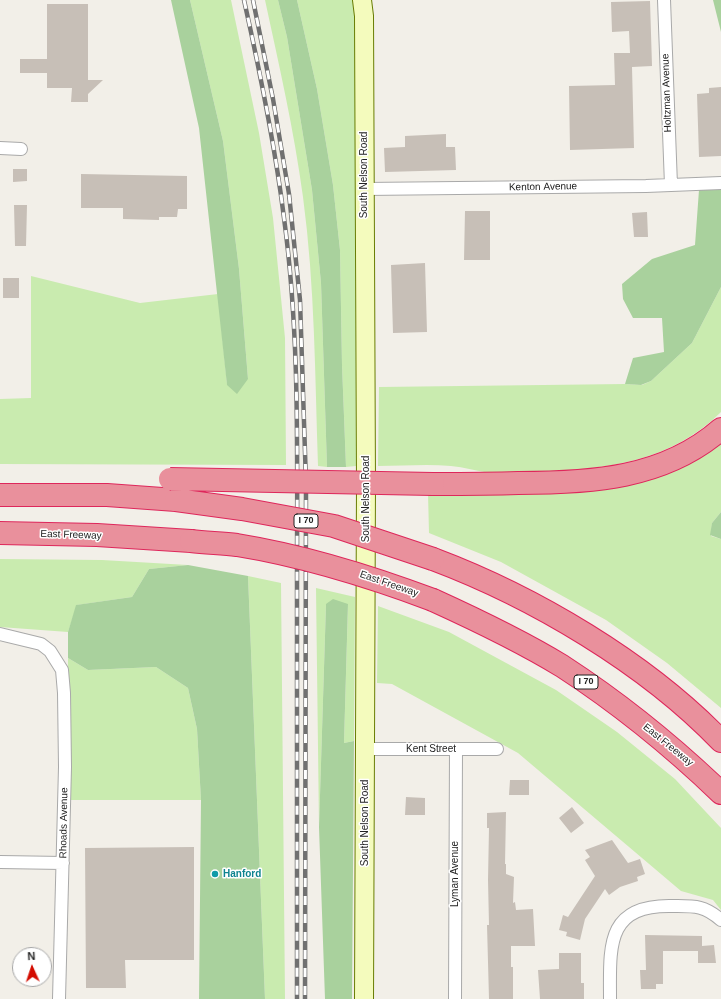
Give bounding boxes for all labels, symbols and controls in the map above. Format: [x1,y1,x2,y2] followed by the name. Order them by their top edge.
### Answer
[660,53,674,133] street label: Holtzman Avenue
[358,132,370,218] street label: South Nelson Road
[509,180,577,194] street label: Kenton Avenue
[360,456,372,542] street label: South Nelson Road
[294,514,318,528] road number: I 70
[40,528,102,542] street label: East Freeway
[358,568,420,600] street label: East Freeway
[574,675,598,689] road number: I 70
[640,721,696,769] street label: East Freeway
[406,743,456,755] street label: Kent Street
[359,780,371,866] street label: South Nelson Road
[57,787,71,859] street label: Rhoads Avenue
[449,841,461,907] street label: Lyman Avenue
[223,868,261,880] place label: Hanford
[210,869,220,879] marker: Hanford
[12,947,52,987] north arrow
[27,950,36,962] text: N

